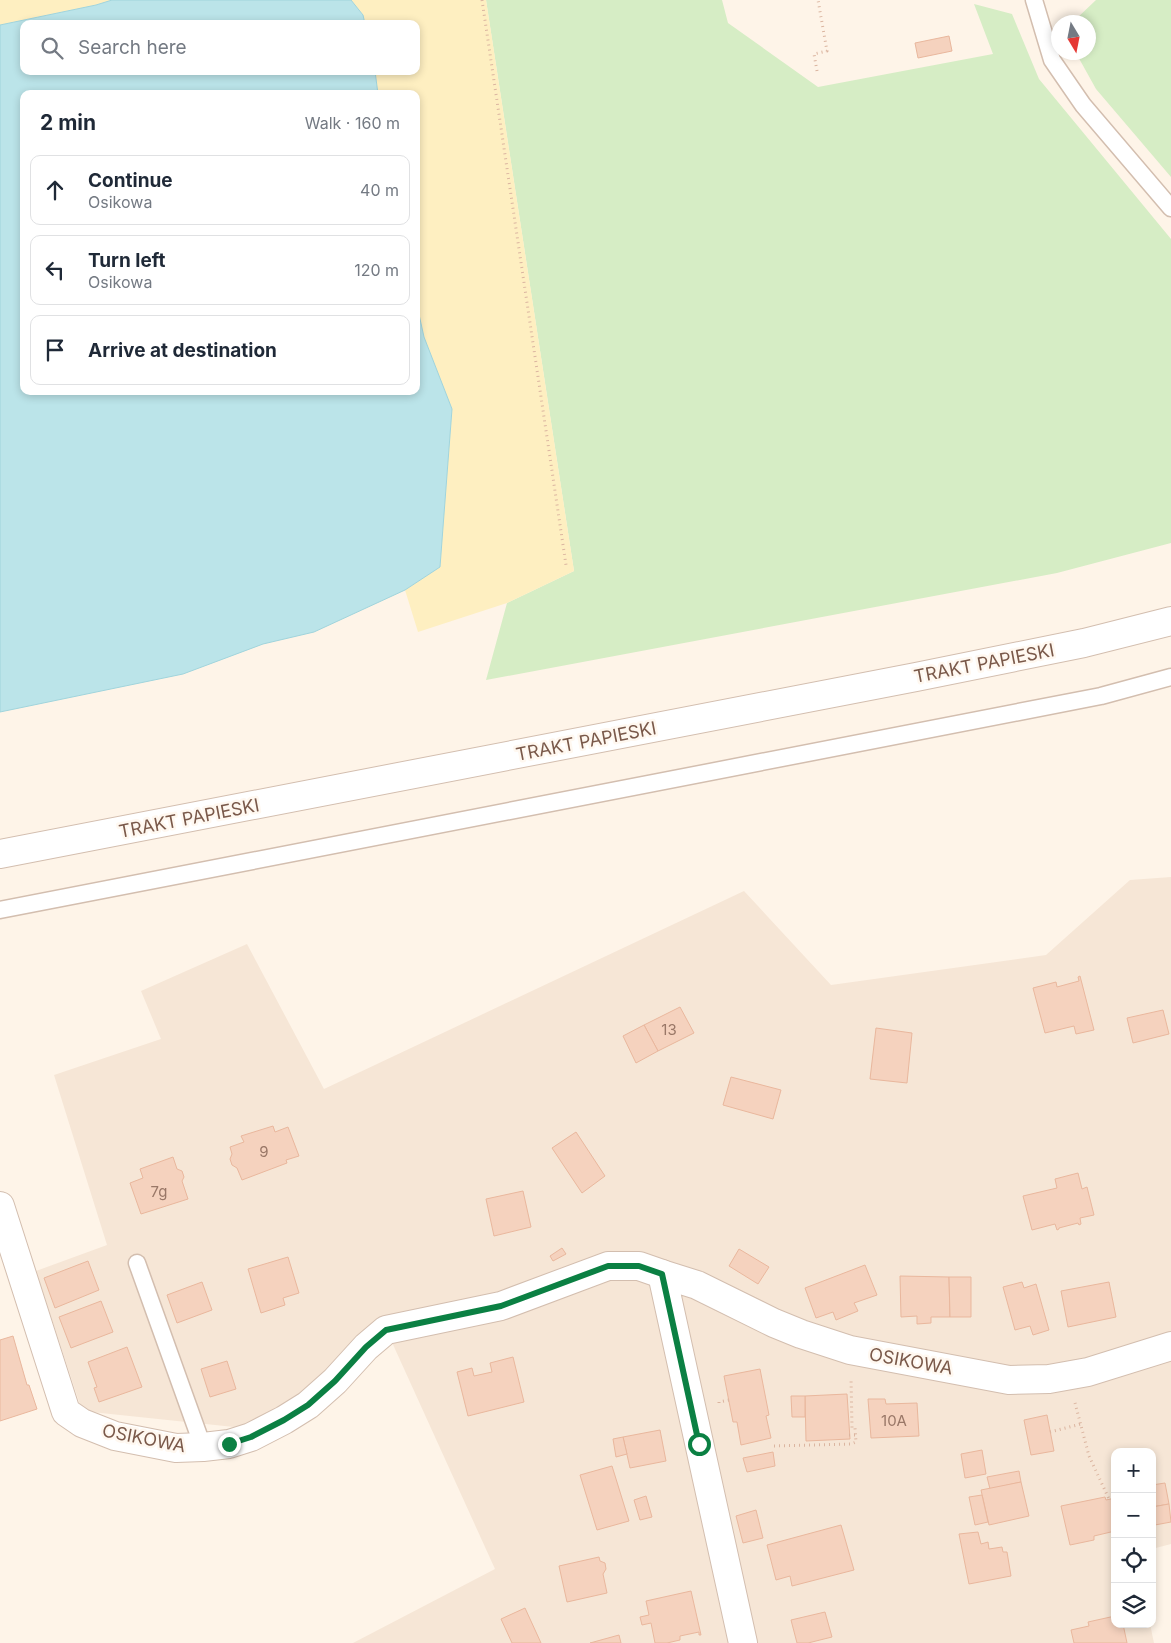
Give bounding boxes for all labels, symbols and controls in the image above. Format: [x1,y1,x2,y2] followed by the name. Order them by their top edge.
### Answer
[1051,15,1096,60] north arrow
[20,20,420,75] search box
[38,34,66,62] icon: search
[78,36,187,59] text: Search here
[40,110,96,135] text: 2 min
[305,113,400,133] text: Walk · 160 m
[88,169,173,192] text: Continue
[41,176,69,204] icon: ahead
[360,180,399,200] text: 40 m
[88,192,152,212] text: Osikowa
[88,249,166,272] text: Turn left
[41,256,69,284] icon: left
[354,260,399,280] text: 120 m
[88,272,152,292] text: Osikowa
[41,336,69,364] icon: arrive
[88,339,277,362] text: Arrive at destination
[912,639,1056,687] street label: TRAKT PAPIESKI
[514,717,658,765] street label: TRAKT PAPIESKI
[117,794,261,842] street label: TRAKT PAPIESKI
[661,1020,677,1039] house number: 13
[259,1142,269,1161] house number: 9
[151,1182,167,1201] house number: 7g
[868,1343,954,1379] street label: OSIKOWA
[881,1411,907,1430] house number: 10A
[100,1420,188,1456] street label: OSIKOWA
[218,1433,241,1456] route end
[688,1433,711,1456] route start
[1111,1448,1156,1628] map controls
[1111,1448,1156,1493] button: +
[1111,1493,1156,1538] button: −
[1111,1538,1156,1583] button: locate
[1111,1583,1156,1628] button: layers

